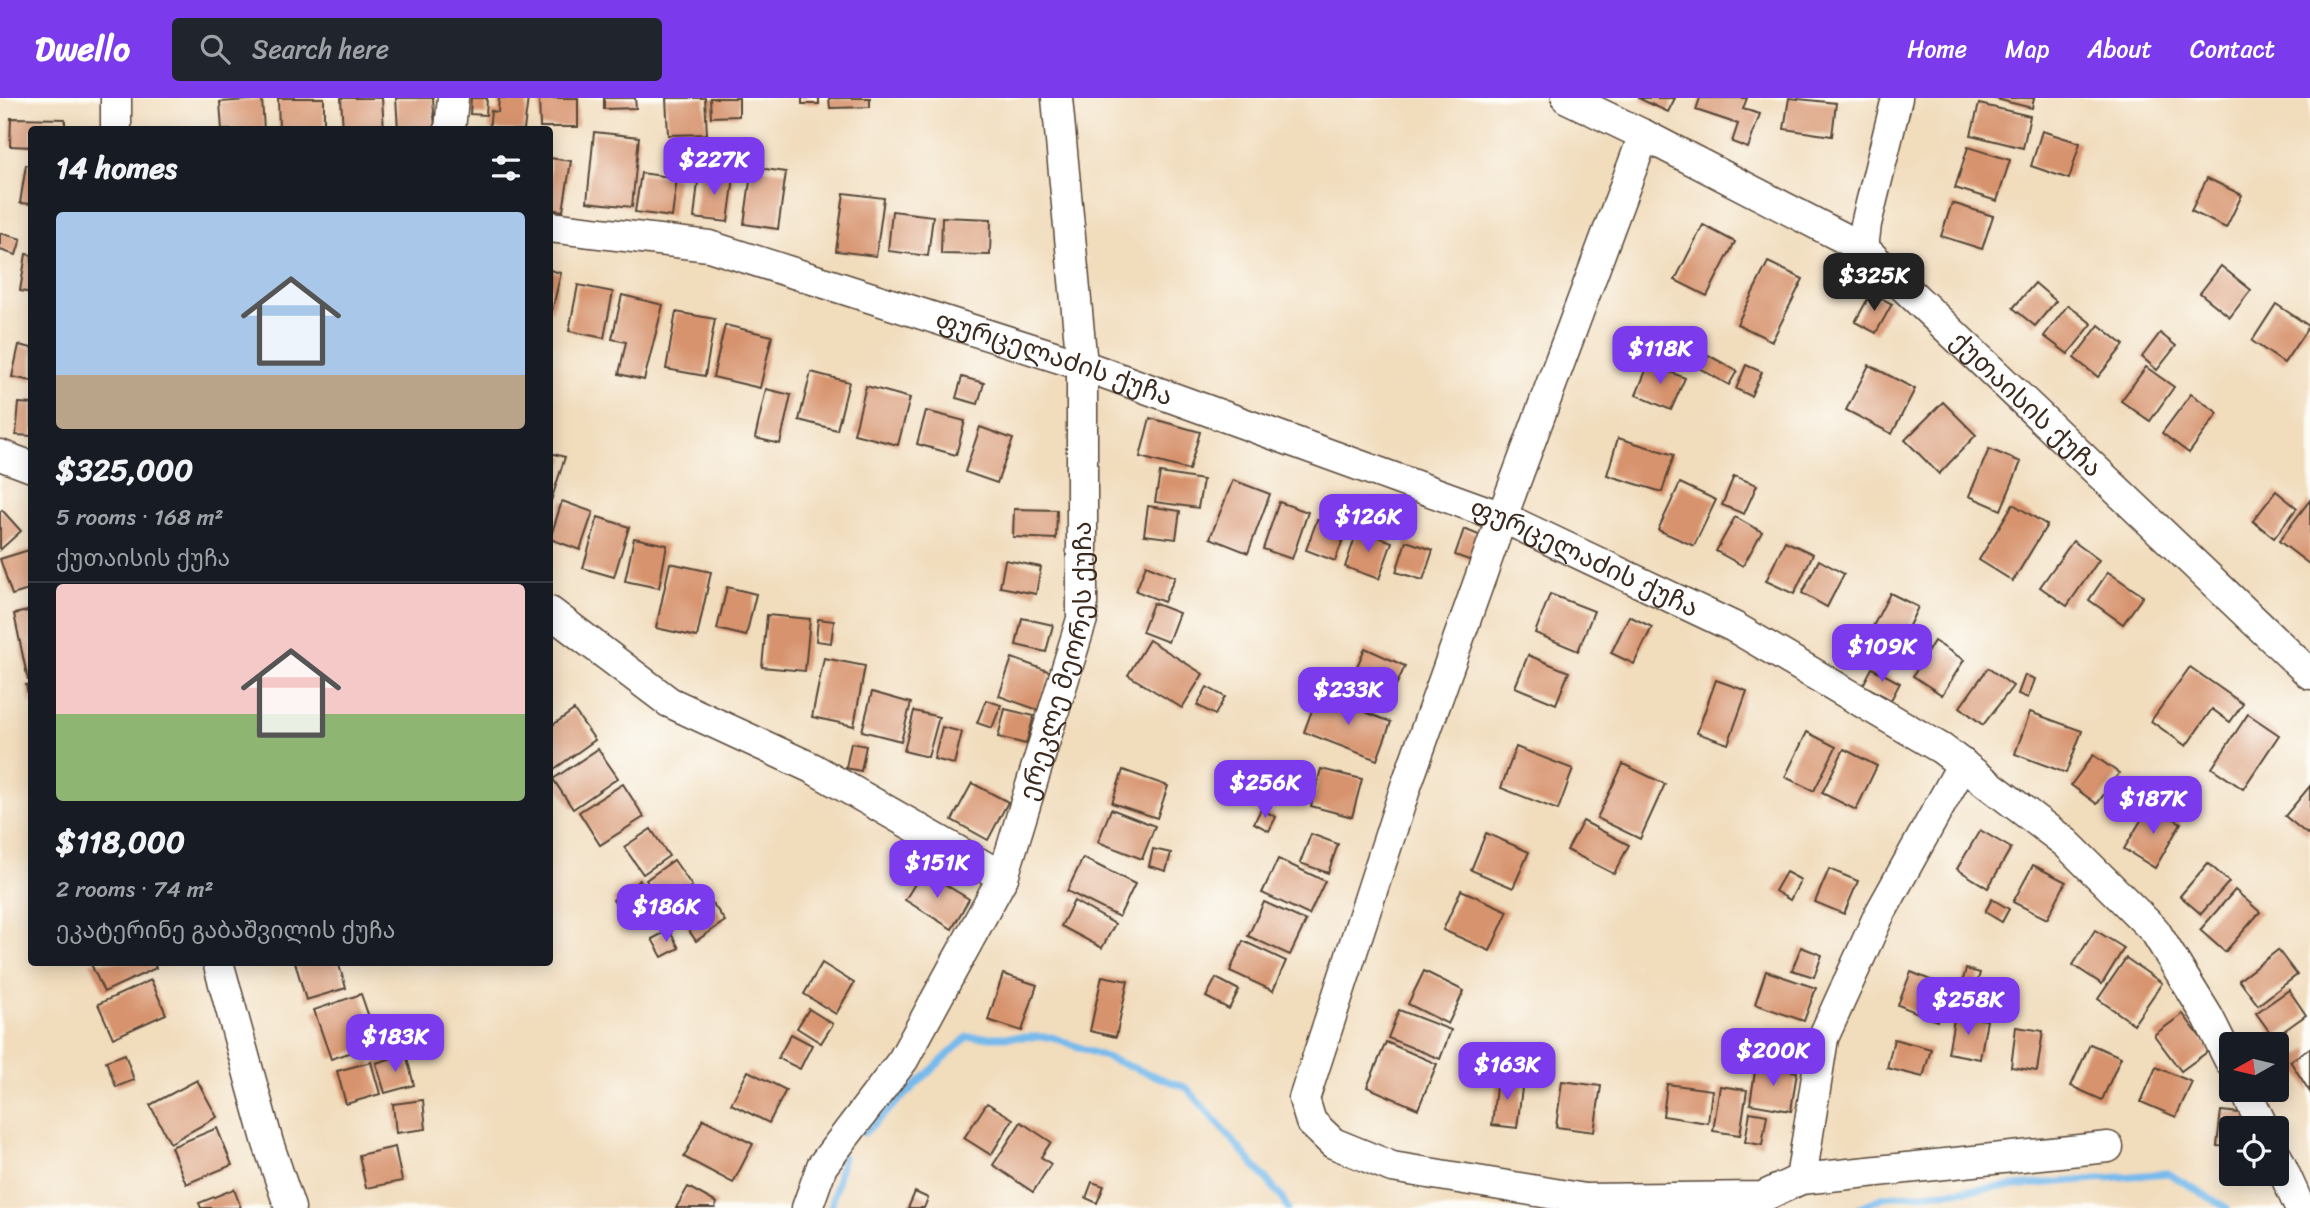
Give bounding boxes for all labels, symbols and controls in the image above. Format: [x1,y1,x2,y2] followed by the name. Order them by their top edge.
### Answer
[172,18,662,81] search box
[35,20,130,78] text: Dwello
[252,26,389,72] text: Search here
[1907,28,1967,70] text: Home
[2005,28,2049,70] text: Map
[2087,28,2152,70] text: About
[2190,28,2275,70] text: Contact
[196,30,234,68] icon: search
[665,138,763,197] pin: $227K
[679,139,749,180] text: $227K
[56,141,177,195] text: 14 homes
[487,149,525,187] icon: filters
[1825,254,1923,313] pin: $325K
[1839,255,1909,296] text: $325K
[228,258,354,384] icon: home
[930,297,1179,419] street label: ფურცელაძის ქუჩა
[1939,319,2114,489] street label: ქუთაისის ქუჩა
[1611,327,1709,386] pin: $118K
[1628,328,1692,369] text: $118K
[56,443,193,497] text: $325,000
[1464,484,1707,630] street label: ფურცელაძის ქუჩა
[1319,494,1417,554] pin: $126K
[1335,496,1401,537] text: $126K
[56,497,224,538] text: 5 rooms · 168 m²
[1005,521,1105,806] street label: ერეკლე მეორეს ქუჩა
[56,538,230,579] text: ქუთაისის ქუჩა
[1833,624,1931,684] pin: $109K
[1848,626,1916,667] text: $109K
[228,630,354,756] icon: home
[1299,668,1397,727] pin: $233K
[1314,669,1382,710] text: $233K
[1216,760,1314,820] pin: $256K
[1230,762,1300,803] text: $256K
[2104,776,2202,836] pin: $187K
[2120,778,2186,819] text: $187K
[56,815,185,869] text: $118,000
[888,840,986,900] pin: $151K
[905,842,969,883] text: $151K
[56,869,213,910] text: 2 rooms · 74 m²
[617,884,715,944] pin: $186K
[633,886,699,927] text: $186K
[56,910,395,951] text: ეკატერინე გაბაშვილის ქუჩა
[1919,978,2017,1037] pin: $258K
[1933,979,2003,1020] text: $258K
[346,1014,444,1074] pin: $183K
[362,1016,428,1057] text: $183K
[1724,1028,1822,1088] pin: $200K
[1737,1030,1809,1071] text: $200K
[2219,1032,2289,1102] north arrow
[2219,1032,2289,1186] map controls
[1458,1042,1556,1102] pin: $163K
[1474,1044,1540,1085] text: $163K
[2219,1116,2289,1186] button: locate

